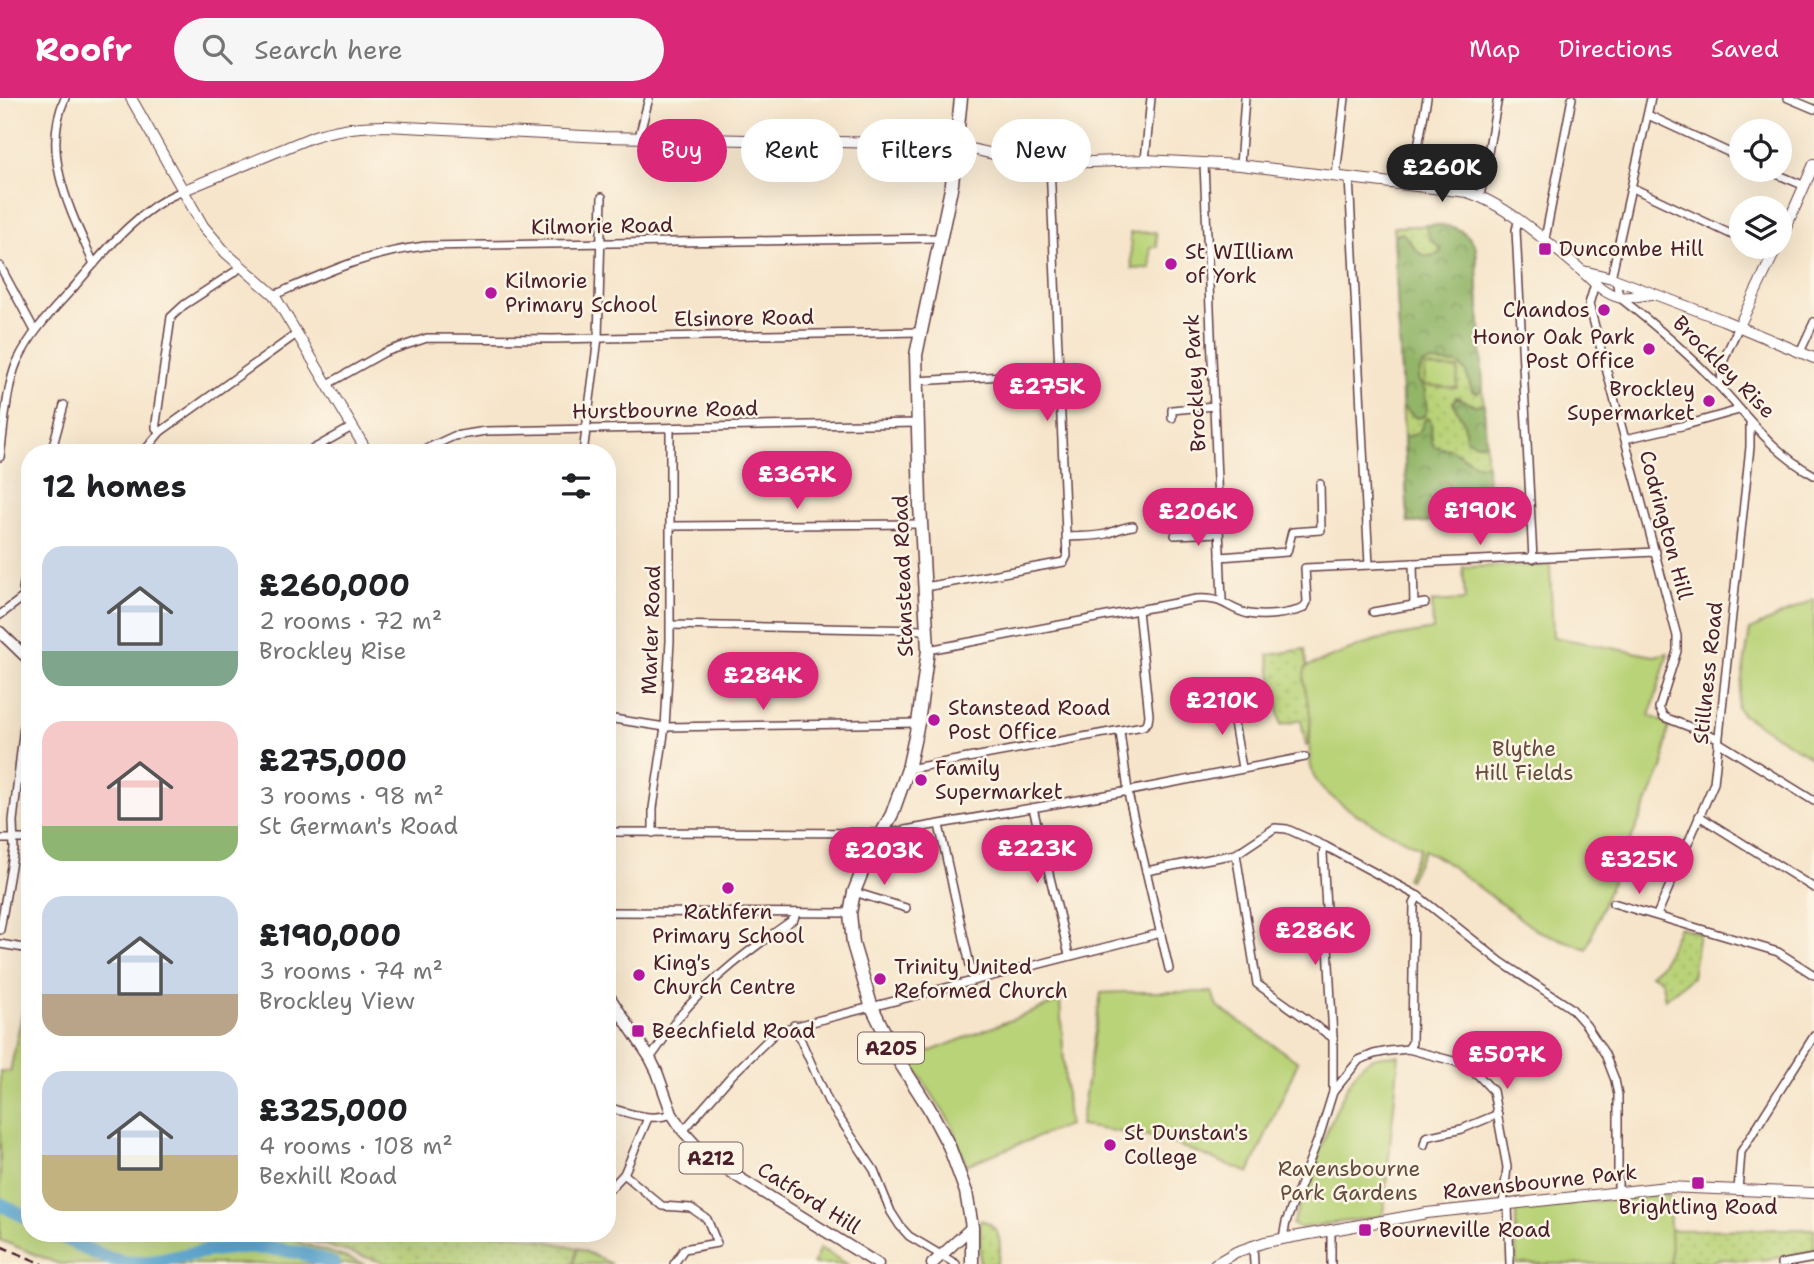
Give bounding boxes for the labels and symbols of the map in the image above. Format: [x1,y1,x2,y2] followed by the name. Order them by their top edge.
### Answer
[1393,144,1491,204] pin: £260K
[531,211,673,241] street label: Kilmorie Road
[1559,235,1704,263] place label: Duncombe Hill
[1185,238,1294,290] place label: St WIlliam of York
[1537,241,1553,257] marker: Duncombe Hill
[1163,256,1179,272] marker: St WIlliam of York
[505,267,658,319] place label: Kilmorie Primary School
[483,285,499,301] marker: Kilmorie Primary School
[1503,296,1590,324] place label: Chandos
[1596,302,1612,318] marker: Chandos
[674,303,814,333] street label: Elsinore Road
[1666,309,1782,425] street label: Brockley Rise
[1177,313,1213,453] street label: Brockley Park
[1472,323,1635,375] place label: Honor Oak Park Post Office
[1641,341,1657,357] marker: Honor Oak Park Post Office
[998,364,1096,423] pin: £275K
[1567,375,1695,427] place label: Brockley Supermarket
[1701,393,1717,409] marker: Brockley Supermarket
[572,394,758,426] street label: Hurstbourne Road
[1633,447,1700,603] street label: Codrington Hill
[748,452,846,511] pin: £367K
[1431,488,1529,547] pin: £190K
[1149,489,1247,548] pin: £206K
[886,494,920,658] street label: Stanstead Road
[635,565,667,695] street label: Marler Road
[1687,600,1729,746] street label: Stillness Road
[714,652,812,712] pin: £284K
[1173,678,1271,737] pin: £210K
[948,694,1110,746] place label: Stanstead Road Post Office
[926,712,942,728] marker: Stanstead Road Post Office
[1474,735,1574,787] park label: Blythe Hill Fields
[935,754,1063,806] place label: Family Supermarket
[913,772,929,788] marker: Family Supermarket
[988,826,1086,885] pin: £223K
[835,828,933,887] pin: £203K
[1590,836,1688,896] pin: £325K
[720,880,736,896] marker: Rathfern Primary School
[652,898,805,950] place label: Rathfern Primary School
[1266,908,1364,967] pin: £286K
[653,949,796,1001] place label: King's Church Centre
[894,953,1068,1005] place label: Trinity United Reformed Church
[631,967,647,983] marker: King's Church Centre
[872,971,888,987] marker: Trinity United Reformed Church
[652,1017,815,1045] place label: Beechfield Road
[630,1023,646,1039] marker: Beechfield Road
[858,1032,924,1064] road number: A205
[1458,1032,1556,1091] pin: £507K
[1124,1119,1248,1171] place label: St Dunstan's College
[1102,1137,1118,1153] marker: St Dunstan's College
[680,1142,742,1174] road number: A212
[752,1155,867,1241] street label: Catford Hill
[1278,1155,1420,1207] park label: Ravensbourne Park Gardens
[1442,1158,1638,1206] street label: Ravensbourne Park
[1690,1175,1706,1191] marker: Brightling Road
[1619,1193,1777,1221] place label: Brightling Road
[1379,1216,1551,1244] place label: Bourneville Road
[1357,1222,1373,1238] marker: Bourneville Road

